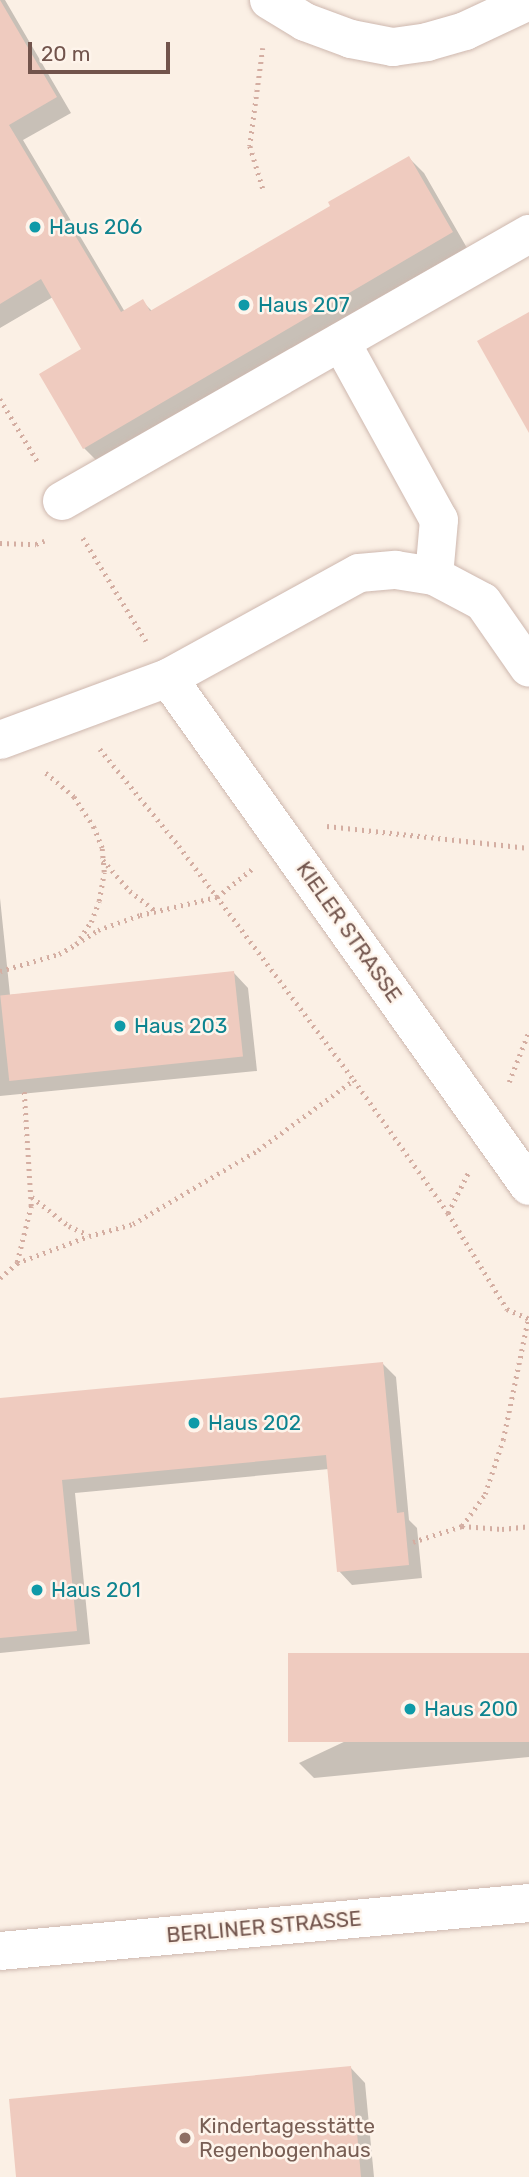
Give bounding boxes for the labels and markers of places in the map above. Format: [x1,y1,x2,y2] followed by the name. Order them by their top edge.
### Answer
[49,214,142,240] place label: Haus 206
[27,219,43,235] marker: Haus 206
[258,292,350,318] place label: Haus 207
[236,297,252,313] marker: Haus 207
[134,1013,227,1039] place label: Haus 203
[112,1018,128,1034] marker: Haus 203
[208,1410,301,1436] place label: Haus 202
[186,1415,202,1431] marker: Haus 202
[51,1577,141,1603] place label: Haus 201
[29,1582,45,1598] marker: Haus 201
[424,1696,518,1722] place label: Haus 200
[402,1701,418,1717] marker: Haus 200
[199,2113,375,2163] place label: Kindertagesstätte Regenbogenhaus
[177,2130,193,2146] marker: Kindertagesstätte Regenbogenhaus

